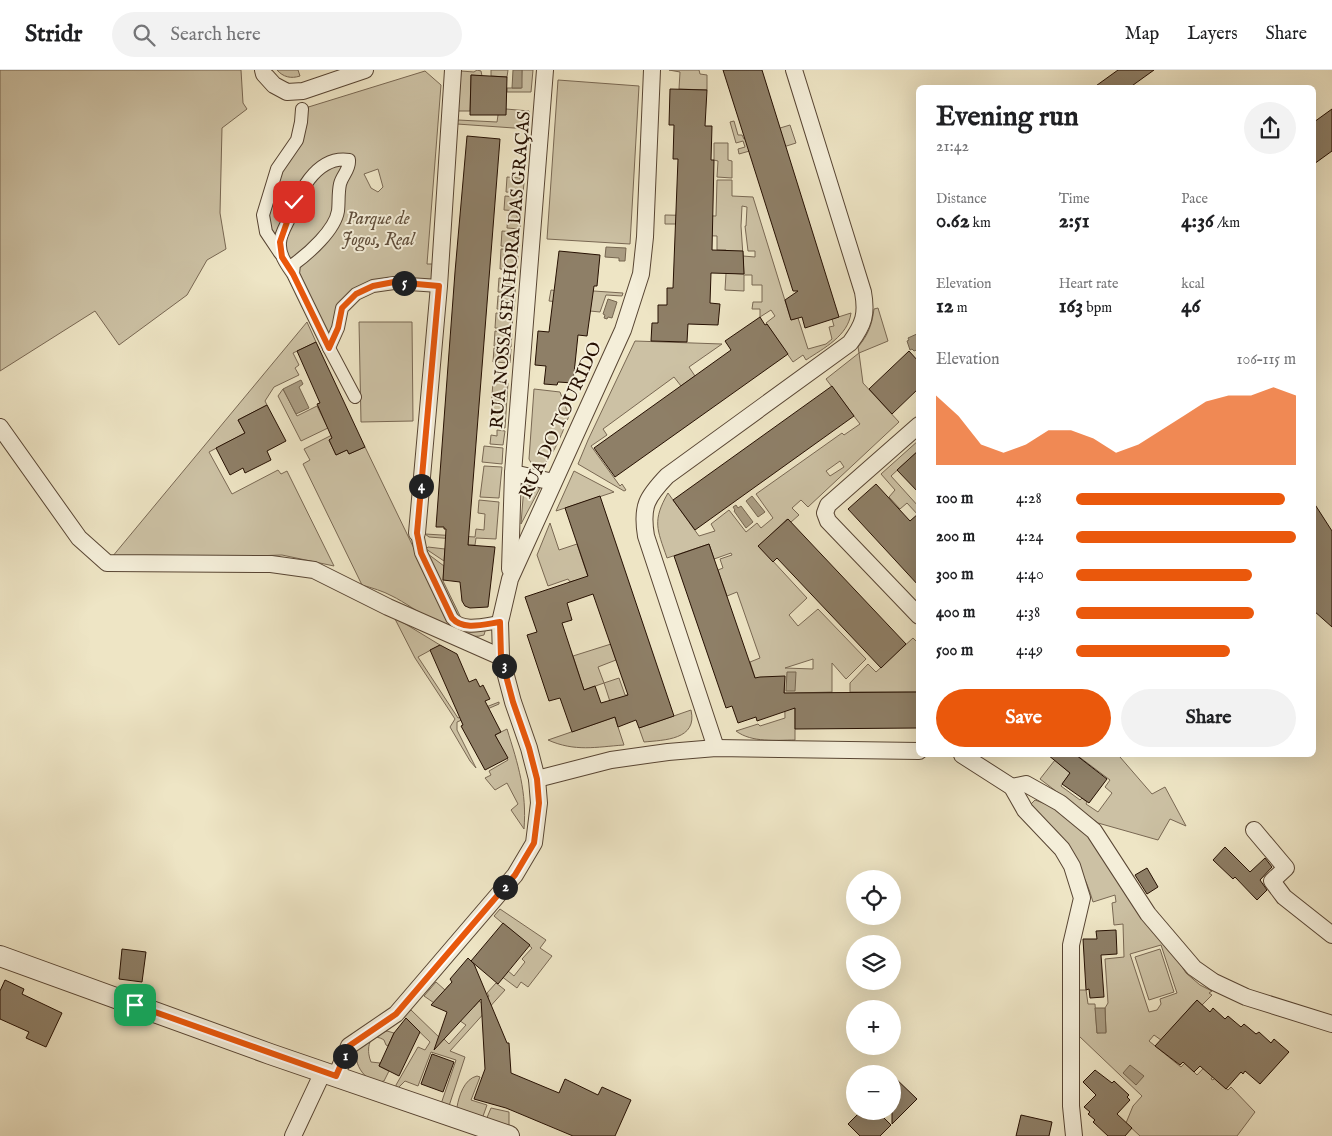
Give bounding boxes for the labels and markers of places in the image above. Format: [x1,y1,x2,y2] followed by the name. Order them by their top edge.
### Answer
[273,181,315,223] pin
[392,270,416,296] pin: 5
[408,474,434,498] pin: 4
[492,654,516,678] pin: 3
[492,874,518,900] pin: 2
[114,984,156,1026] pin
[332,1044,358,1068] pin: 1

